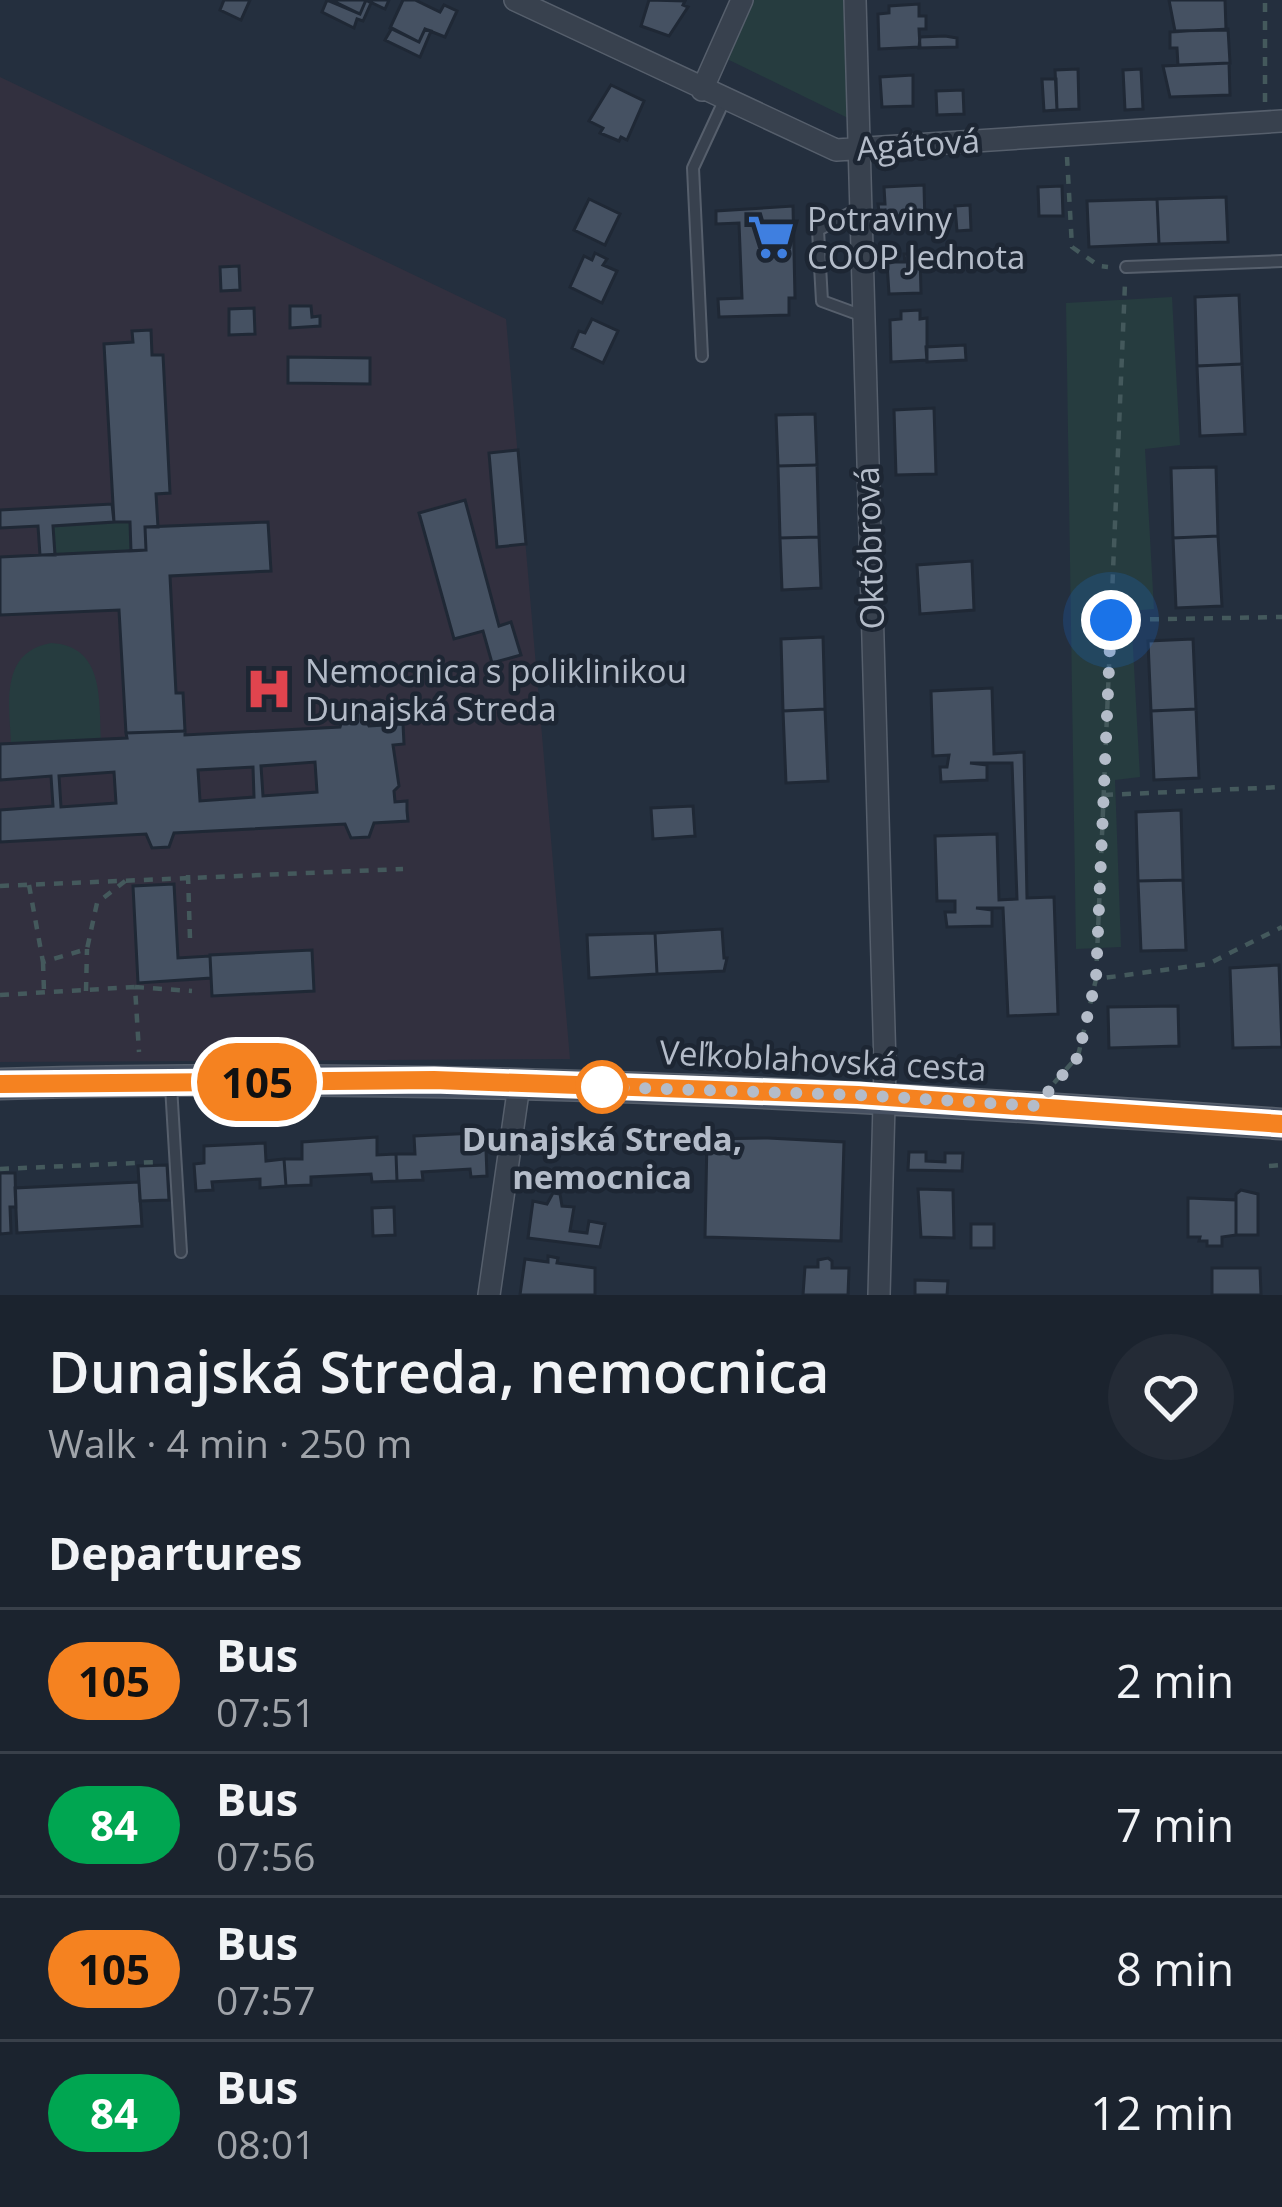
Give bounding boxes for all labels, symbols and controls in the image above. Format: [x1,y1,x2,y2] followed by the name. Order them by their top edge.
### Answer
[855,117,981,171] street label: Agátová
[807,196,1025,279] place label: Potraviny COOP Jednota
[746,212,796,262] supermarket icon: Potraviny COOP Jednota
[844,466,894,630] street label: Októbrová
[1081,590,1141,650] your location
[305,648,687,731] place label: Nemocnica s poliklinikou Dunajská Streda
[244,664,294,714] hospital icon: Nemocnica s poliklinikou Dunajská Streda
[658,1029,988,1091] street label: Veľkoblahovská cesta
[188,1043,326,1121] line badge: 105
[221,1053,293,1110] text: 105
[577,1062,627,1112] marker: Dunajská Streda, nemocnica
[462,1116,742,1199] place label: Dunajská Streda, nemocnica
[48,1332,830,1410] text: Dunajská Streda, nemocnica
[1108,1334,1234,1460] button: heart
[48,1416,412,1469] text: Walk · 4 min · 250 m
[48,1522,303,1583] text: Departures
[216,1624,298,1685] text: Bus
[1116,1650,1234,1711] text: 2 min
[78,1652,150,1709] text: 105
[216,1685,315,1738] text: 07:51
[216,1768,298,1829] text: Bus
[1116,1794,1234,1855] text: 7 min
[90,1796,138,1853] text: 84
[216,1829,315,1882] text: 07:56
[216,1912,298,1973] text: Bus
[1116,1938,1234,1999] text: 8 min
[78,1940,150,1997] text: 105
[216,1973,315,2026] text: 07:57
[216,2056,298,2117] text: Bus
[1090,2082,1234,2143] text: 12 min
[90,2084,138,2141] text: 84
[216,2117,315,2170] text: 08:01

